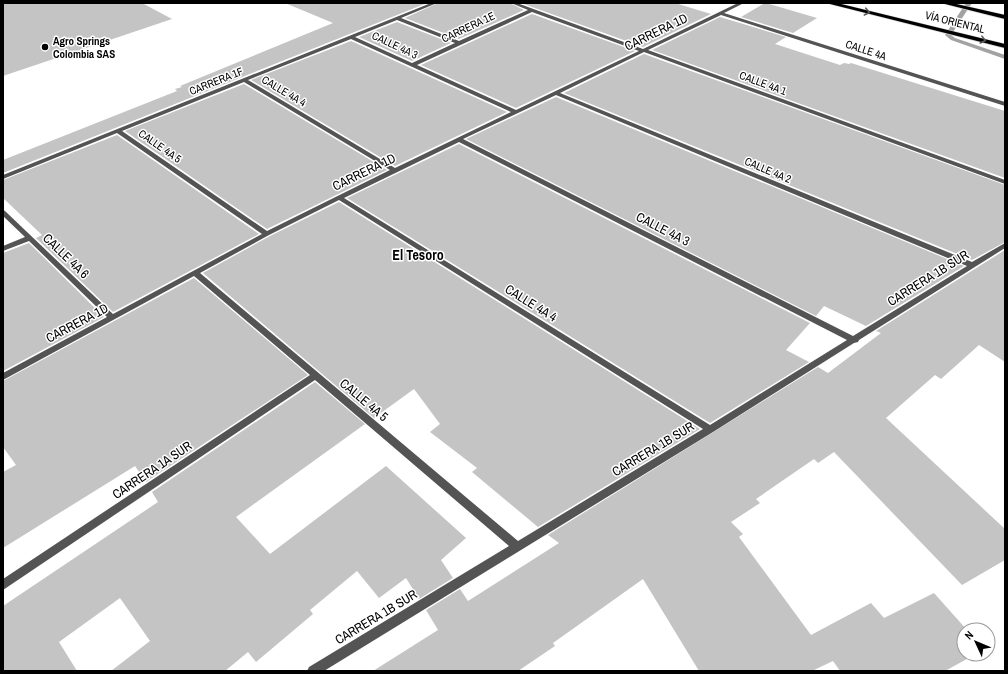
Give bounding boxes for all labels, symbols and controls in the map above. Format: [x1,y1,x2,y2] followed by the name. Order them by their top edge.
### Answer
[863,7,870,16] one-way arrow
[924,8,986,36] street label: VÍA ORIENTAL
[439,9,497,45] street label: CARRERA 1E
[622,9,691,55] street label: CARRERA 1D
[370,28,420,62] street label: CALLE 4A 3
[53,34,115,61] place label: Agro Springs Colombia SAS
[980,36,986,44] one-way arrow
[844,37,889,63] street label: CALLE 4A
[40,42,50,52] marker: Agro Springs Colombia SAS
[187,64,245,98] street label: CARRERA 1F
[738,68,788,98] street label: CALLE 4A 1
[259,72,309,110] street label: CALLE 4A 4
[136,126,184,166] street label: CALLE 4A 5
[330,149,399,195] street label: CARRERA 1D
[743,154,793,186] street label: CALLE 4A 2
[633,208,693,250] street label: CALLE 4A 3
[39,230,93,282] street label: CALLE 4A 6
[392,246,444,264] district label: El Tesoro
[884,246,972,310] street label: CARRERA 1B SUR
[502,280,560,326] street label: CALLE 4A 4
[43,299,111,346] street label: CARRERA 1D
[336,375,392,425] street label: CALLE 4A 5
[609,418,697,480] street label: CARRERA 1B SUR
[109,437,195,503] street label: CARRERA 1A SUR
[332,586,420,648] street label: CARRERA 1B SUR
[956,622,996,662] north arrow
[962,628,976,642] text: N

